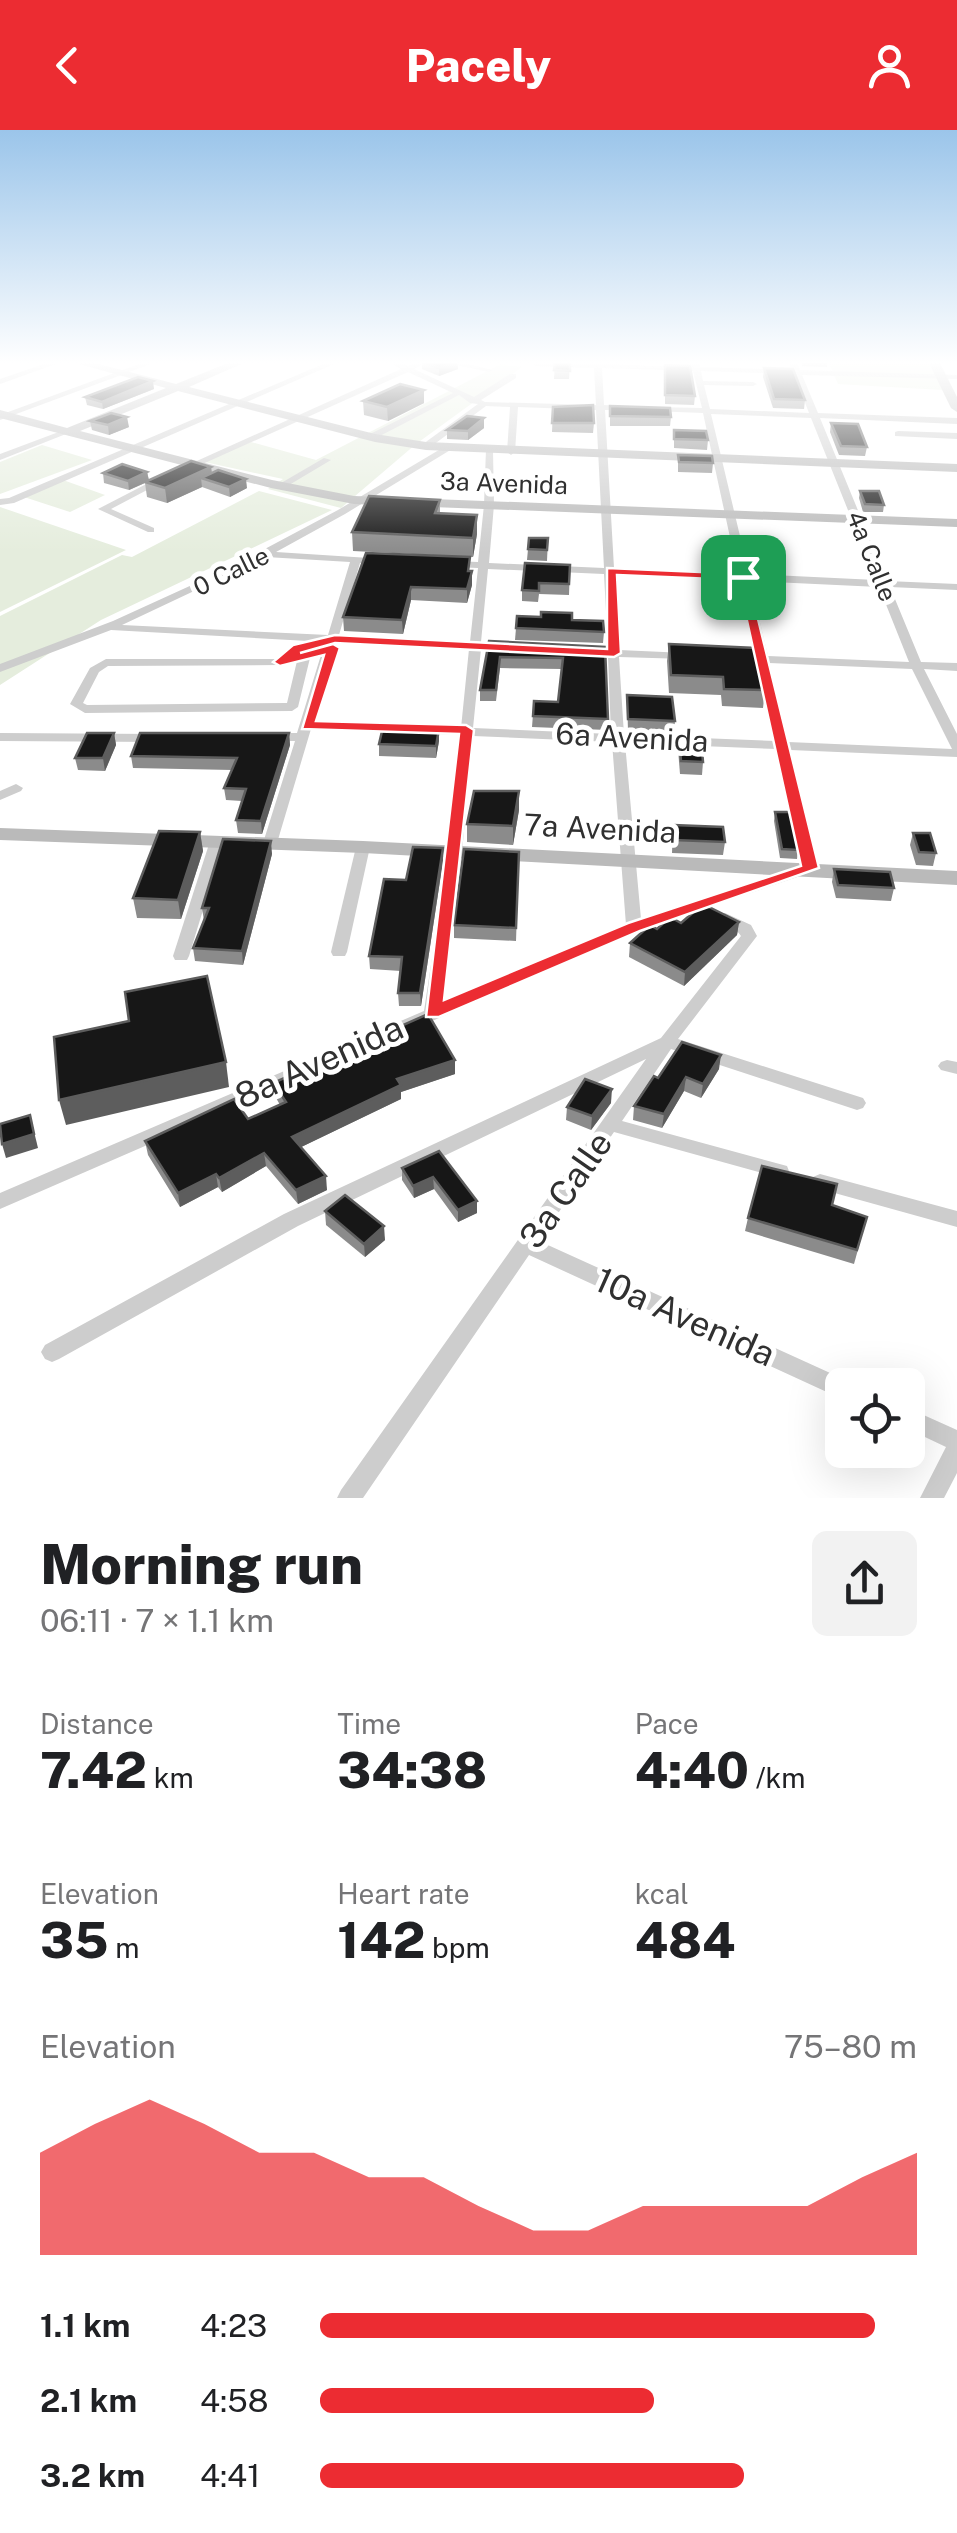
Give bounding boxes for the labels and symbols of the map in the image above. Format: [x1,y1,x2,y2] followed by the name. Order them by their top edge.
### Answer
[440,466,568,500] street label: 3a Avenida
[840,506,904,606] street label: 4a Calle
[701,535,786,620] pin
[188,540,274,602] street label: 0 Calle
[555,715,709,759] street label: 6a Avenida
[523,806,677,850] street label: 7a Avenida
[228,1006,409,1117] street label: 8a Avenida
[511,1124,620,1256] street label: 3a Calle
[589,1259,781,1374] street label: 10a Avenida

